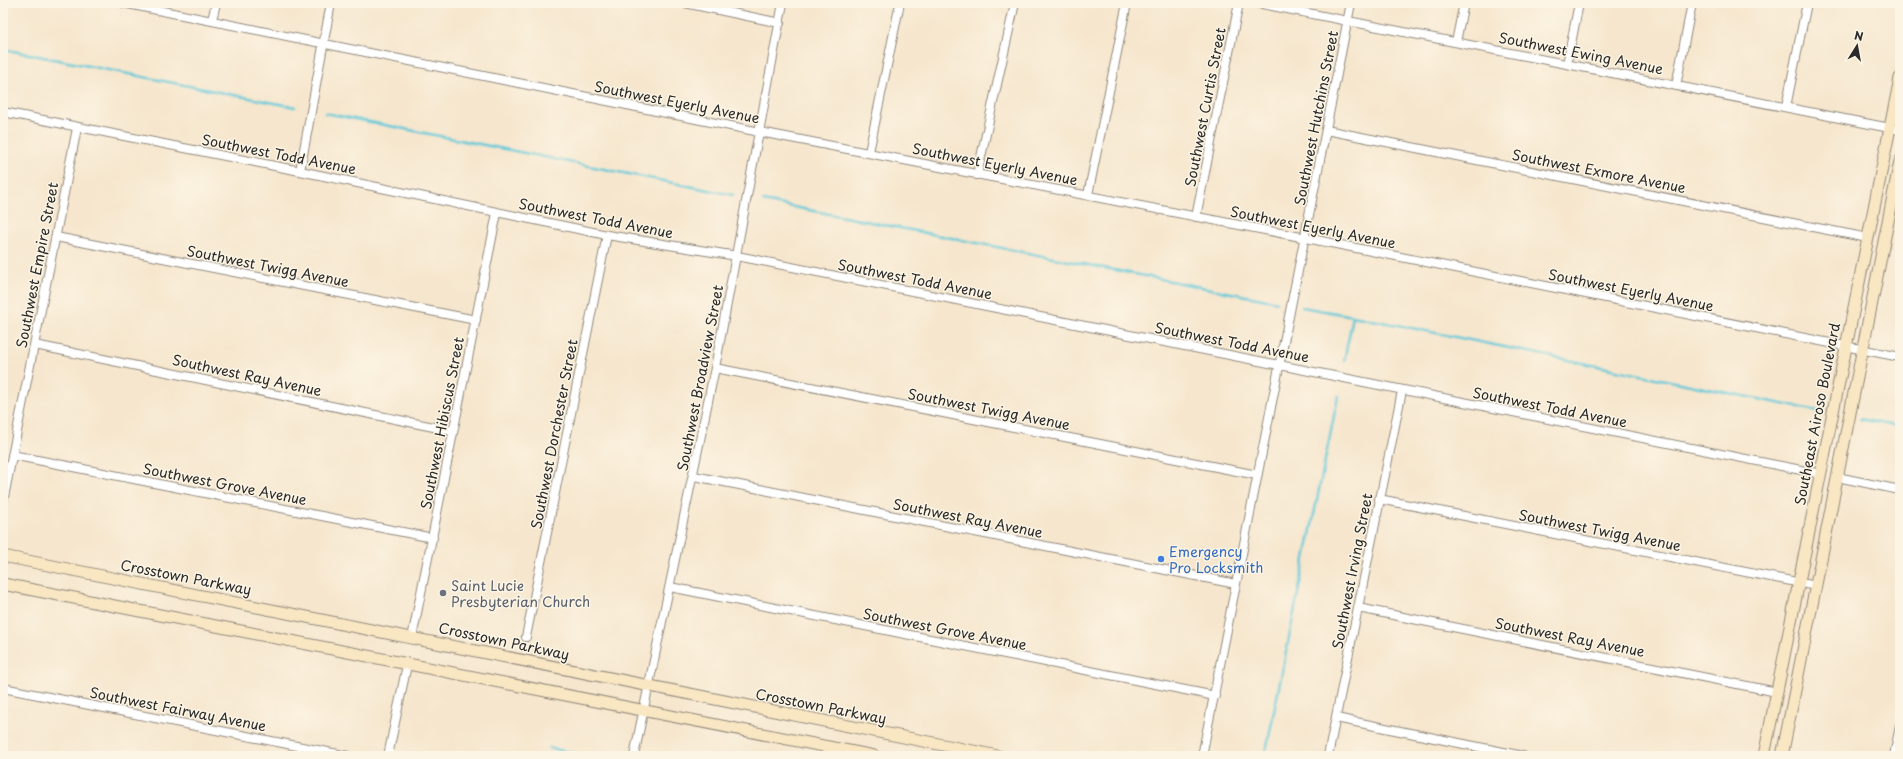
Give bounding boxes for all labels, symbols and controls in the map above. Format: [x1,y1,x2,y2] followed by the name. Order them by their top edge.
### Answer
[1179,25,1231,188] street label: Southwest Curtis Street
[1837,26,1877,66] north arrow
[1497,27,1665,79] street label: Southwest Ewing Avenue
[1853,27,1865,45] text: N
[1289,29,1343,207] street label: Southwest Hutchins Street
[592,76,762,128] street label: Southwest Eyerly Avenue
[200,129,358,179] street label: Southwest Todd Avenue
[910,138,1080,190] street label: Southwest Eyerly Avenue
[1510,144,1688,198] street label: Southwest Exmore Avenue
[11,180,63,350] street label: Southwest Empire Street
[517,193,675,243] street label: Southwest Todd Avenue
[1228,201,1398,253] street label: Southwest Eyerly Avenue
[185,240,351,292] street label: Southwest Twigg Avenue
[836,254,994,304] street label: Southwest Todd Avenue
[1546,264,1716,316] street label: Southwest Eyerly Avenue
[672,283,728,473] street label: Southwest Broadview Street
[1153,317,1311,367] street label: Southwest Todd Avenue
[1789,321,1845,507] street label: Southeast Airoso Boulevard
[415,335,469,511] street label: Southwest Hibiscus Street
[525,337,583,531] street label: Southwest Dorchester Street
[170,349,324,401] street label: Southwest Ray Avenue
[1471,382,1629,432] street label: Southwest Todd Avenue
[906,383,1072,435] street label: Southwest Twigg Avenue
[141,458,309,510] street label: Southwest Grove Avenue
[1327,491,1377,651] street label: Southwest Irving Street
[891,493,1045,543] street label: Southwest Ray Avenue
[1517,504,1683,556] street label: Southwest Twigg Avenue
[1169,541,1263,578] place label: Emergency Pro Locksmith
[119,554,253,600] street label: Crosstown Parkway
[1156,554,1166,564] marker: Emergency Pro Locksmith
[451,575,590,612] place label: Saint Lucie Presbyterian Church
[438,588,448,598] marker: Saint Lucie Presbyterian Church
[861,603,1029,655] street label: Southwest Grove Avenue
[1493,612,1647,662] street label: Southwest Ray Avenue
[437,617,571,665] street label: Crosstown Parkway
[88,682,268,736] street label: Southwest Fairway Avenue
[754,683,888,729] street label: Crosstown Parkway

